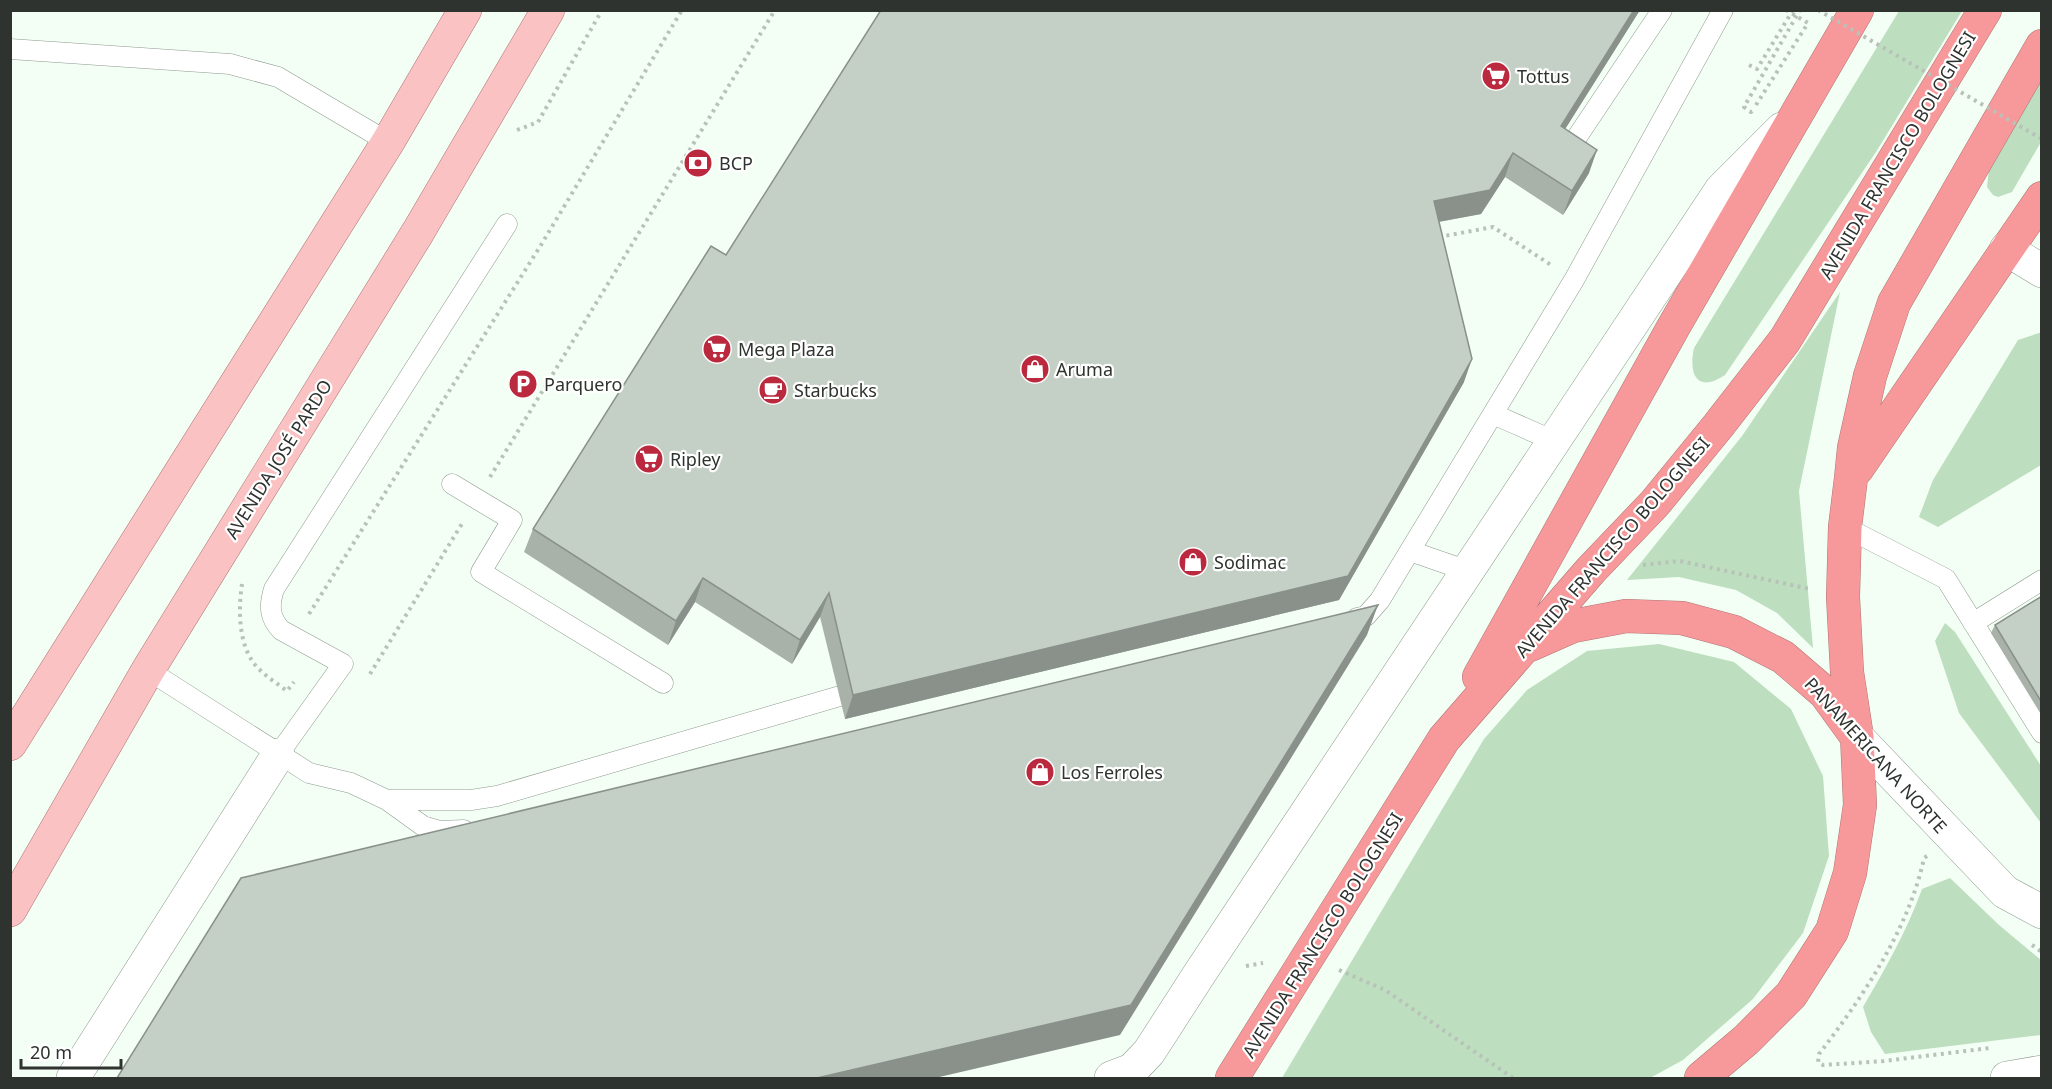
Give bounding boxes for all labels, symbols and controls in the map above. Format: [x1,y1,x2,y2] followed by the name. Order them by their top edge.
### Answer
[1813,27,1981,283] street label: AVENIDA FRANCISCO BOLOGNESI
[1480,60,1512,92] supermarket icon: Tottus
[1517,64,1569,88] place label: Tottus
[682,147,714,179] bank icon: BCP
[719,151,753,175] place label: BCP
[701,333,733,365] supermarket icon: Mega Plaza
[738,337,835,361] place label: Mega Plaza
[1019,353,1051,385] shop icon: Aruma
[1056,357,1113,381] place label: Aruma
[507,368,539,400] parking icon: Parquero
[544,372,622,396] place label: Parquero
[757,374,789,406] cafe icon: Starbucks
[219,375,337,543] street label: AVENIDA JOSÉ PARDO
[794,378,877,402] place label: Starbucks
[1510,432,1714,662] street label: AVENIDA FRANCISCO BOLOGNESI
[633,443,665,475] supermarket icon: Ripley
[670,447,721,471] place label: Ripley
[1177,546,1209,578] shop icon: Sodimac
[1214,550,1286,574] place label: Sodimac
[1800,672,1952,838] street label: PANAMERICANA NORTE
[1024,756,1056,788] shop icon: Los Ferroles
[1061,760,1163,784] place label: Los Ferroles
[1236,808,1408,1062] street label: AVENIDA FRANCISCO BOLOGNESI
[21,1032,122,1070] scale bar
[30,1040,72,1064] text: 20 m

